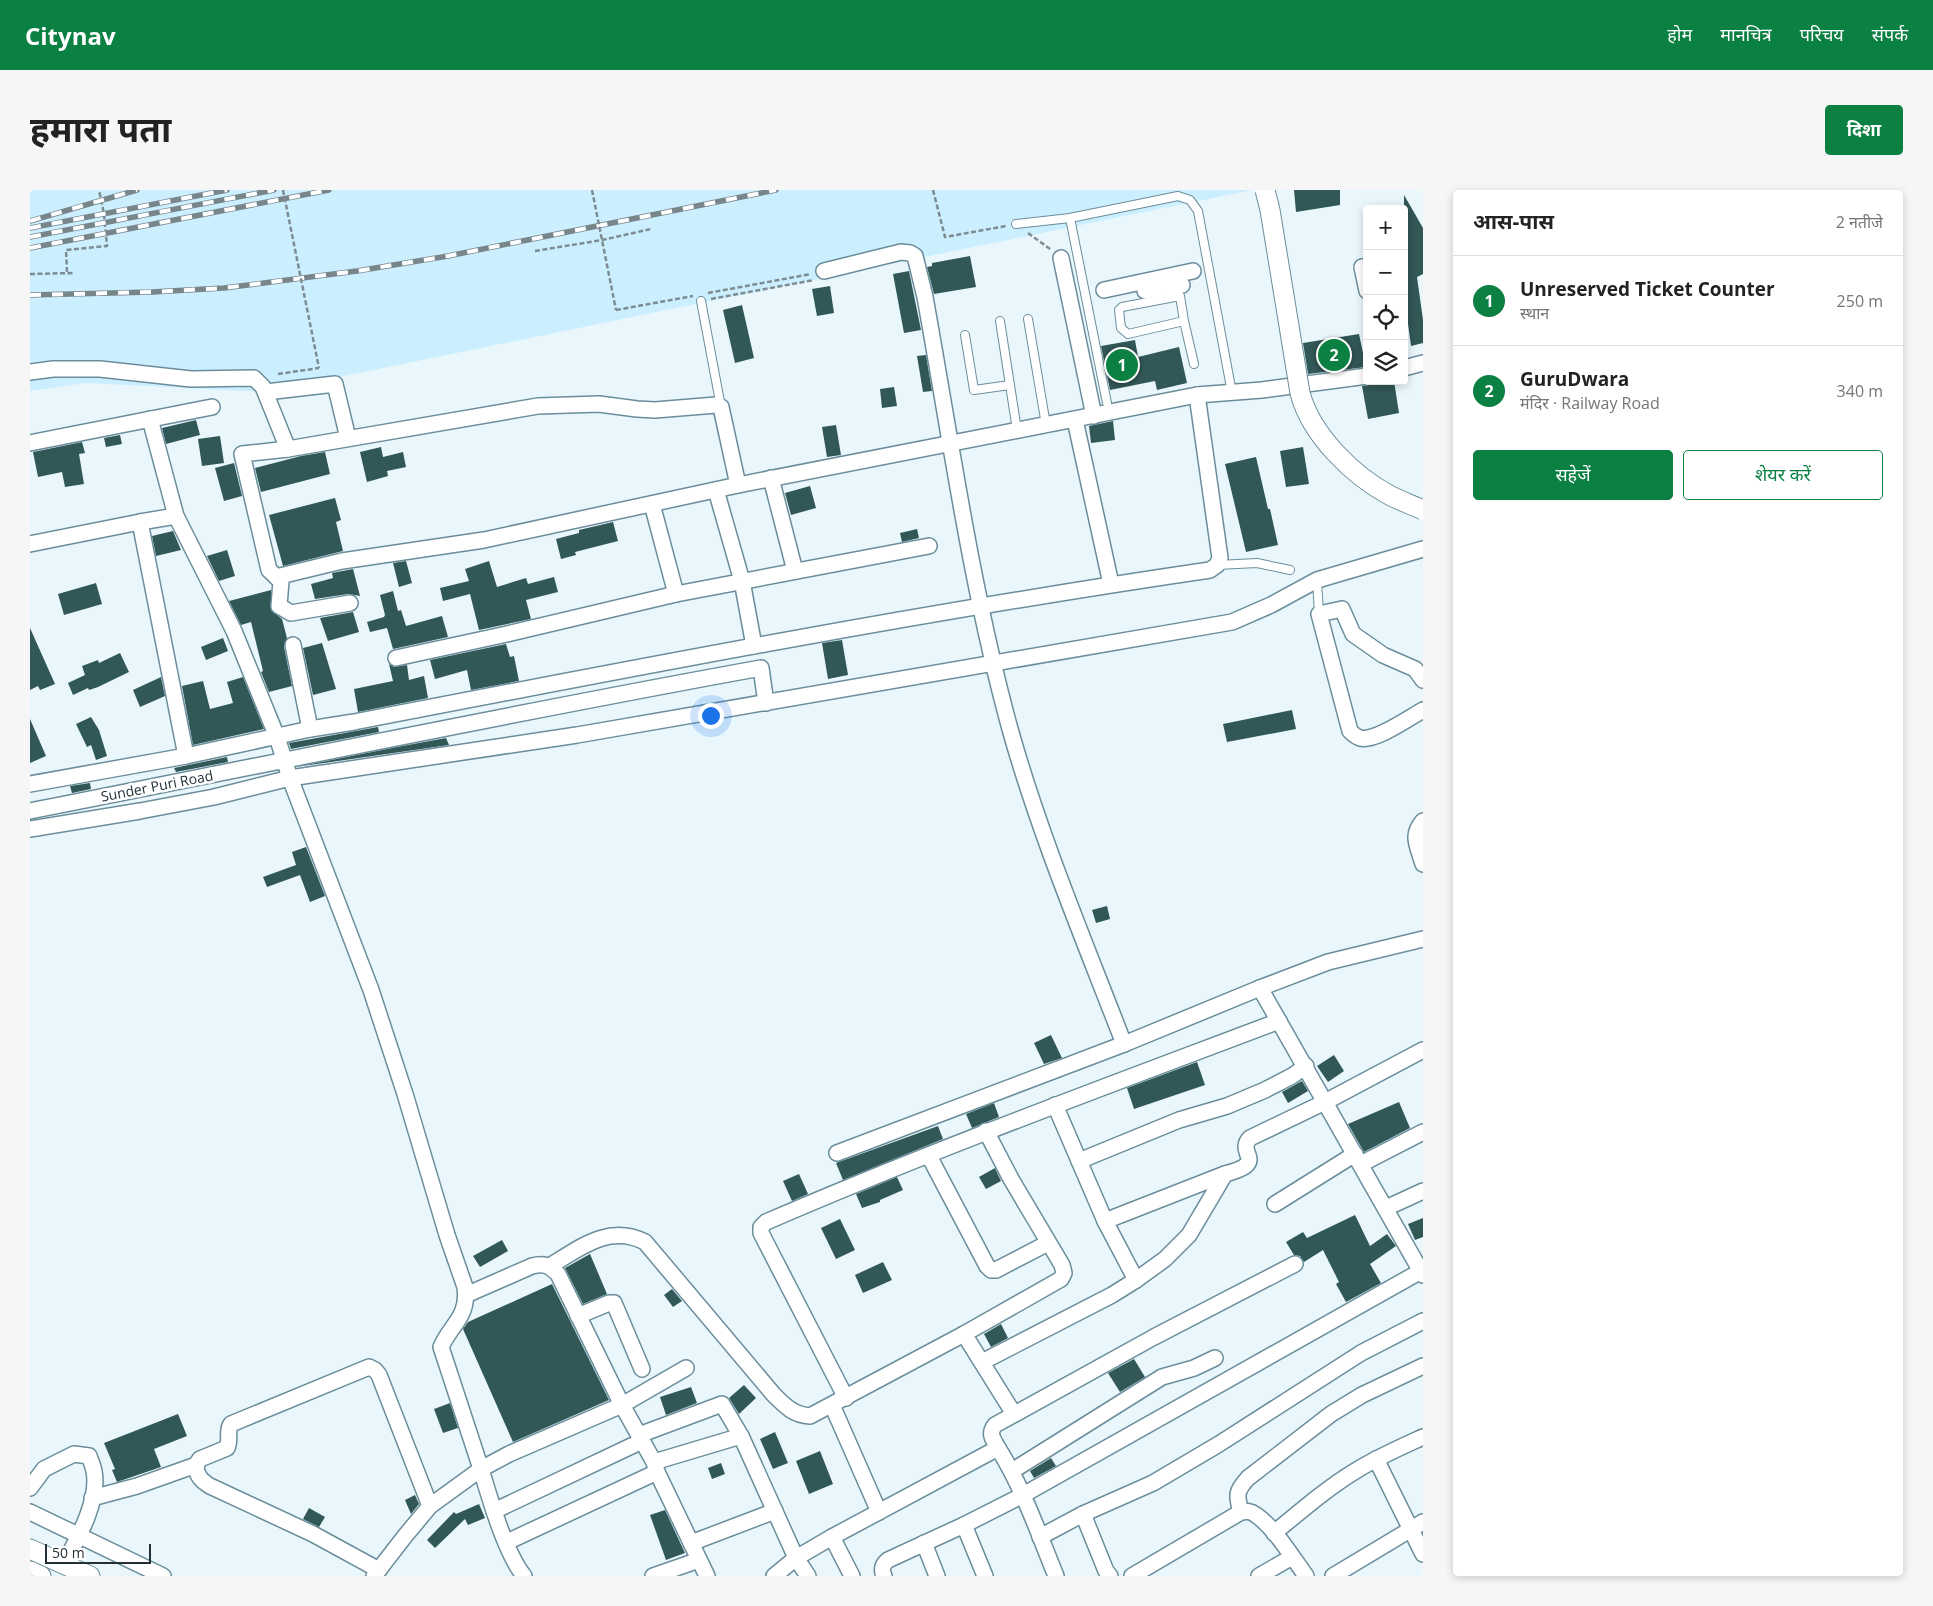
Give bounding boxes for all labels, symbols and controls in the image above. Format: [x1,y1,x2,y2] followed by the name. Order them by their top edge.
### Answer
[25,19,116,52] text: Citynav
[1667,22,1692,46] text: होम
[1720,22,1772,46] text: मानचित्र
[1800,22,1844,46] text: परिचय
[1872,22,1908,46] text: संपर्क
[30,105,171,152] text: हमारा पता
[1825,105,1903,155] button: दिशा
[1363,205,1408,385] map controls
[1363,205,1408,250] button: +
[1473,207,1554,235] text: आस-पास
[1836,211,1883,233] text: 2 नतीजे
[1363,250,1408,295] button: −
[1520,276,1775,302] text: Unreserved Ticket Counter
[1484,290,1494,312] text: 1
[1837,290,1883,312] text: 250 m
[1363,295,1408,340] button: locate
[1520,302,1549,324] text: स्थान
[1318,336,1350,374] pin: 2
[1363,340,1408,385] button: layers
[1106,346,1138,384] pin: 1
[1520,366,1629,392] text: GuruDwara
[1484,380,1494,402] text: 2
[1837,380,1883,402] text: 340 m
[1520,392,1660,414] text: मंदिर · Railway Road
[1473,450,1673,500] button: सहेजें
[1683,450,1883,500] button: शेयर करें
[698,703,724,729] your location
[99,765,215,806] street label: Sunder Puri Road
[45,1541,151,1564] scale bar
[52,1543,85,1562] text: 50 m

